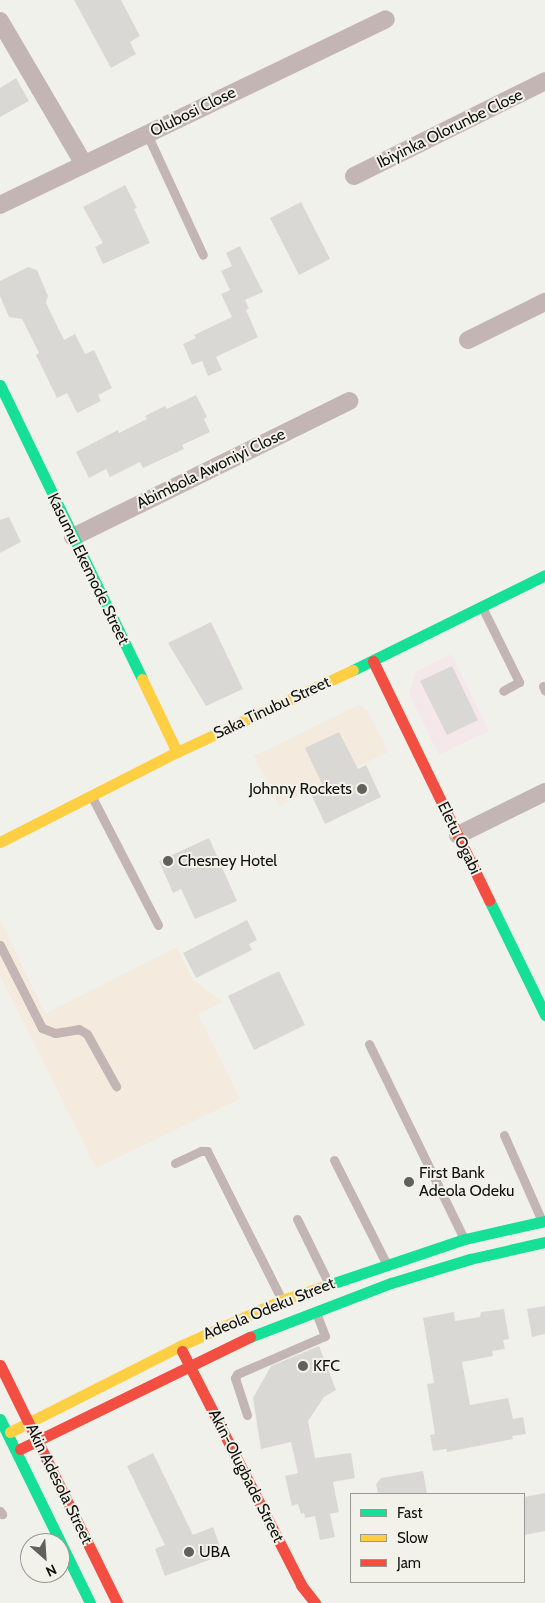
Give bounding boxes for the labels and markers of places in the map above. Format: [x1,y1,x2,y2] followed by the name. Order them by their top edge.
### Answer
[249,779,352,799] place label: Johnny Rockets
[356,783,368,795] marker: Johnny Rockets
[178,851,277,871] place label: Chesney Hotel
[162,855,174,867] marker: Chesney Hotel
[419,1163,514,1201] place label: First Bank Adeola Odeku
[403,1176,415,1188] marker: First Bank Adeola Odeku
[313,1356,340,1376] place label: KFC
[297,1360,309,1372] marker: KFC
[199,1542,230,1562] place label: UBA
[183,1546,195,1558] marker: UBA

